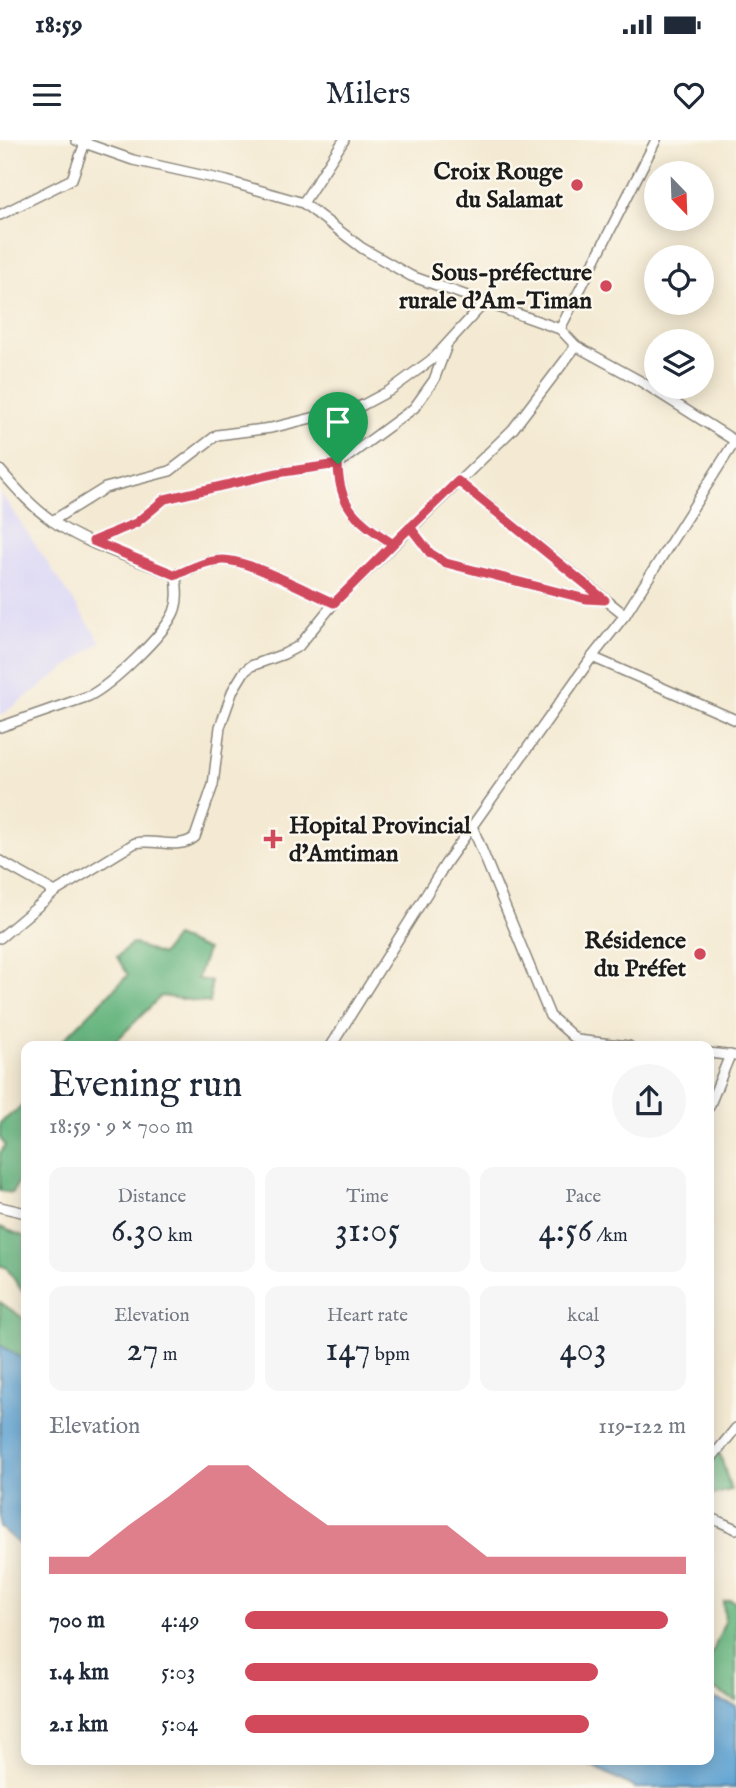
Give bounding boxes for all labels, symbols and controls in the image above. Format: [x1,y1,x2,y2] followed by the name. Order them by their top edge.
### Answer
[35,8,83,41] text: 18:59
[326,74,410,115] text: Milers
[28,76,66,114] icon: menu
[670,76,708,114] icon: heart
[433,157,564,216] place label: Croix Rouge du Salamat
[644,161,714,231] north arrow
[644,161,714,399] map controls
[569,177,585,193] marker: Croix Rouge du Salamat
[644,245,714,315] button: locate
[399,258,592,317] place label: Sous-préfecture rurale d'Am-Timan
[598,278,614,294] marker: Sous-préfecture rurale d'Am-Timan
[644,329,714,399] button: layers
[308,392,368,464] pin
[319,403,357,441] icon: arrive
[289,811,471,870] place label: Hopital Provincial d'Amtiman
[263,829,283,849] marker: Hopital Provincial d'Amtiman
[584,926,687,985] place label: Résidence du Préfet
[692,946,708,962] marker: Résidence du Préfet
[49,1062,243,1110] text: Evening run
[612,1064,686,1138] button: share
[49,1112,193,1141] text: 18:59 · 9 × 700 m
[117,1185,186,1209] text: Distance
[346,1185,389,1209] text: Time
[565,1185,601,1209] text: Pace
[111,1209,164,1254] text: 6.30
[335,1209,400,1254] text: 31:05
[539,1209,592,1254] text: 4:56
[164,1224,193,1248] text: km
[592,1224,628,1248] text: /km
[114,1304,190,1328] text: Elevation
[327,1304,408,1328] text: Heart rate
[567,1304,599,1328] text: kcal
[126,1328,159,1373] text: 27
[325,1328,371,1373] text: 147
[559,1328,607,1373] text: 403
[159,1343,177,1367] text: m
[371,1343,410,1367] text: bpm
[49,1412,140,1441] text: Elevation
[598,1412,686,1441] text: 119–122 m
[49,1606,105,1635] text: 700 m
[161,1606,200,1635] text: 4:49
[49,1658,109,1687] text: 1.4 km
[161,1658,195,1687] text: 5:03
[49,1710,108,1739] text: 2.1 km
[161,1710,198,1739] text: 5:04

